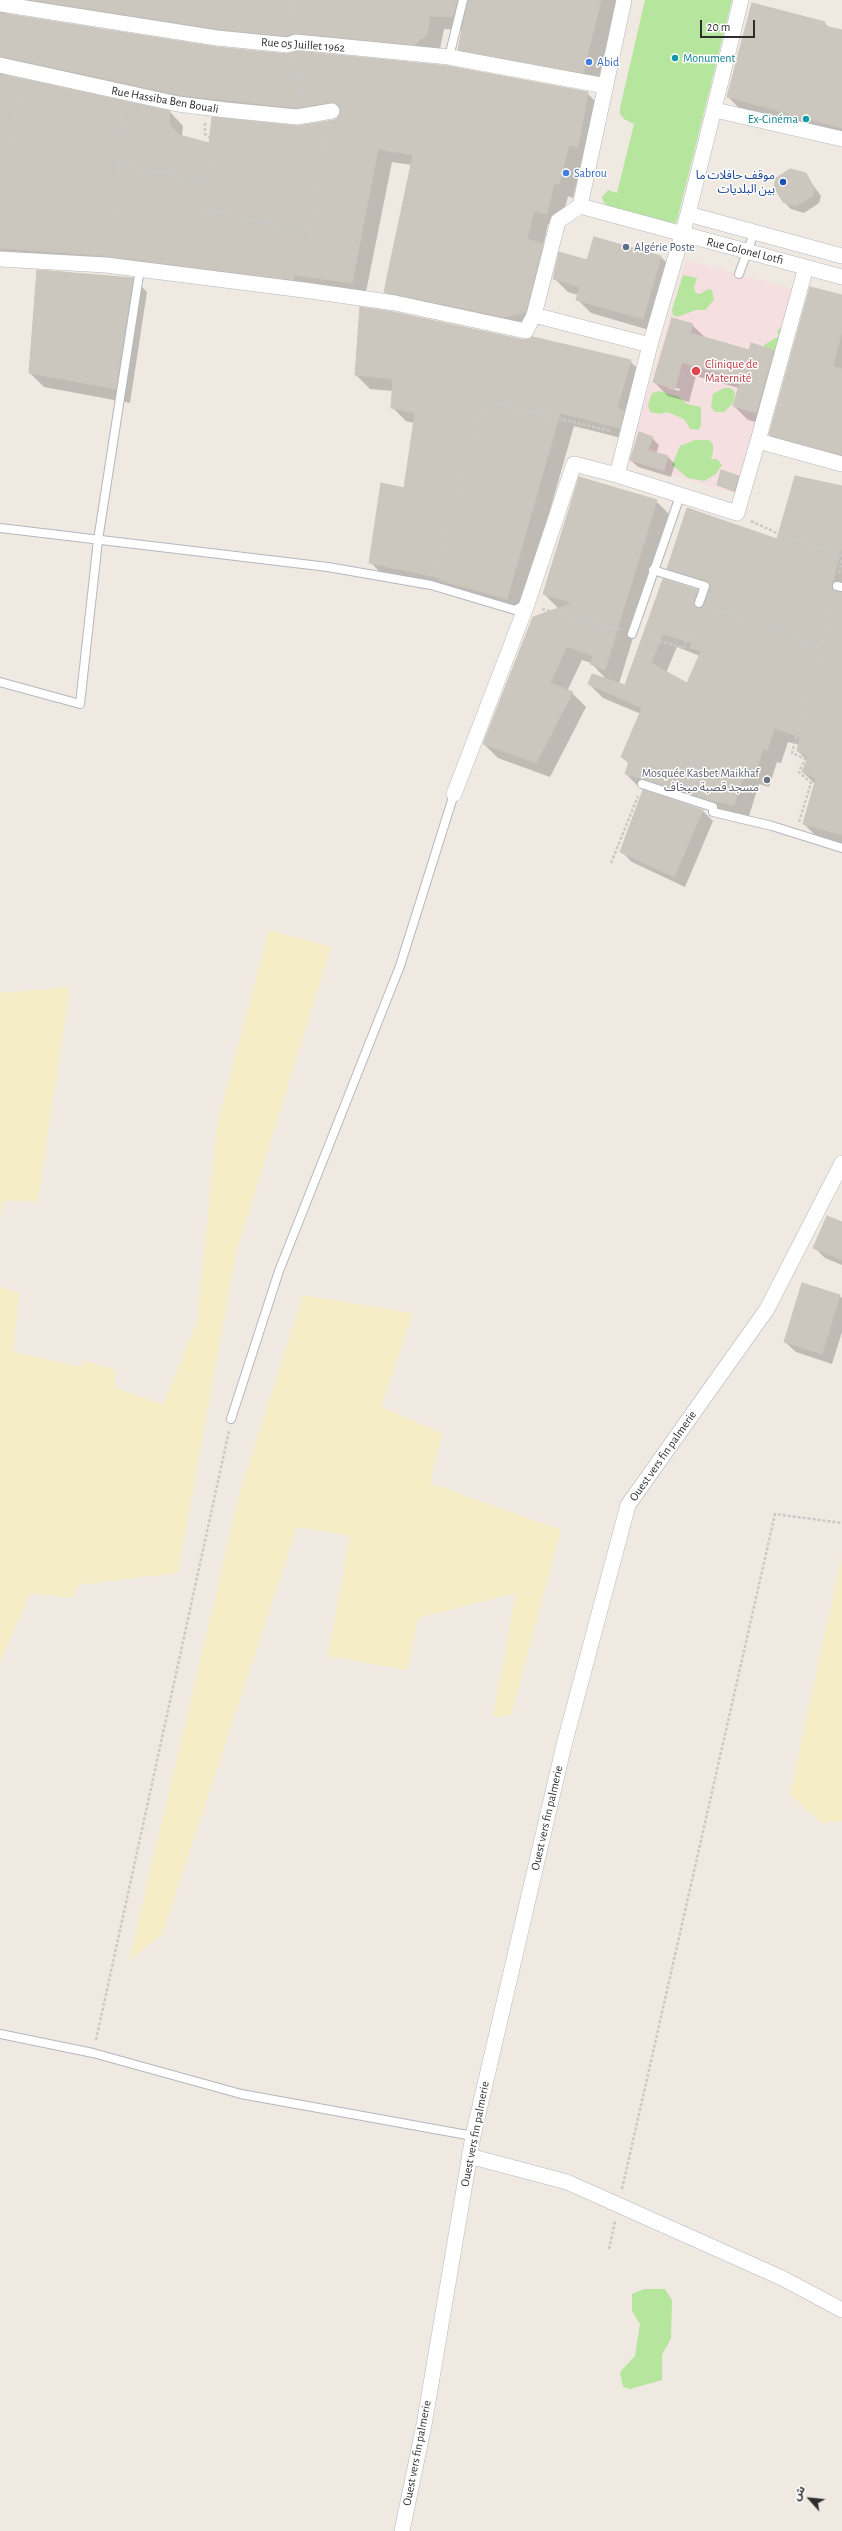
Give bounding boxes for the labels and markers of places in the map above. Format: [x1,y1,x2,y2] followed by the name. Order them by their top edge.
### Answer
[683,51,735,65] place label: Monument
[670,53,680,63] marker: Monument
[597,55,619,69] place label: Abid
[584,57,594,67] marker: Abid
[748,112,798,126] place label: Ex-Cinéma
[801,114,811,124] marker: Ex-Cinéma
[574,166,607,180] place label: Sabrou
[561,168,571,178] marker: Sabrou
[696,168,775,196] place label: موقف حافلات ما بين البلديات
[778,177,788,187] marker: موقف حافلات ما بين البلديات
[634,240,695,254] place label: Algérie Poste
[621,242,631,252] marker: Algérie Poste
[705,357,758,385] place label: Clinique de Maternité
[690,365,702,377] marker: Clinique de Maternité
[642,766,759,794] place label: Mosquée Kasbet Maikhaf مسجد قصبة ميخاف
[762,775,772,785] marker: Mosquée Kasbet Maikhaf مسجد قصبة ميخاف

